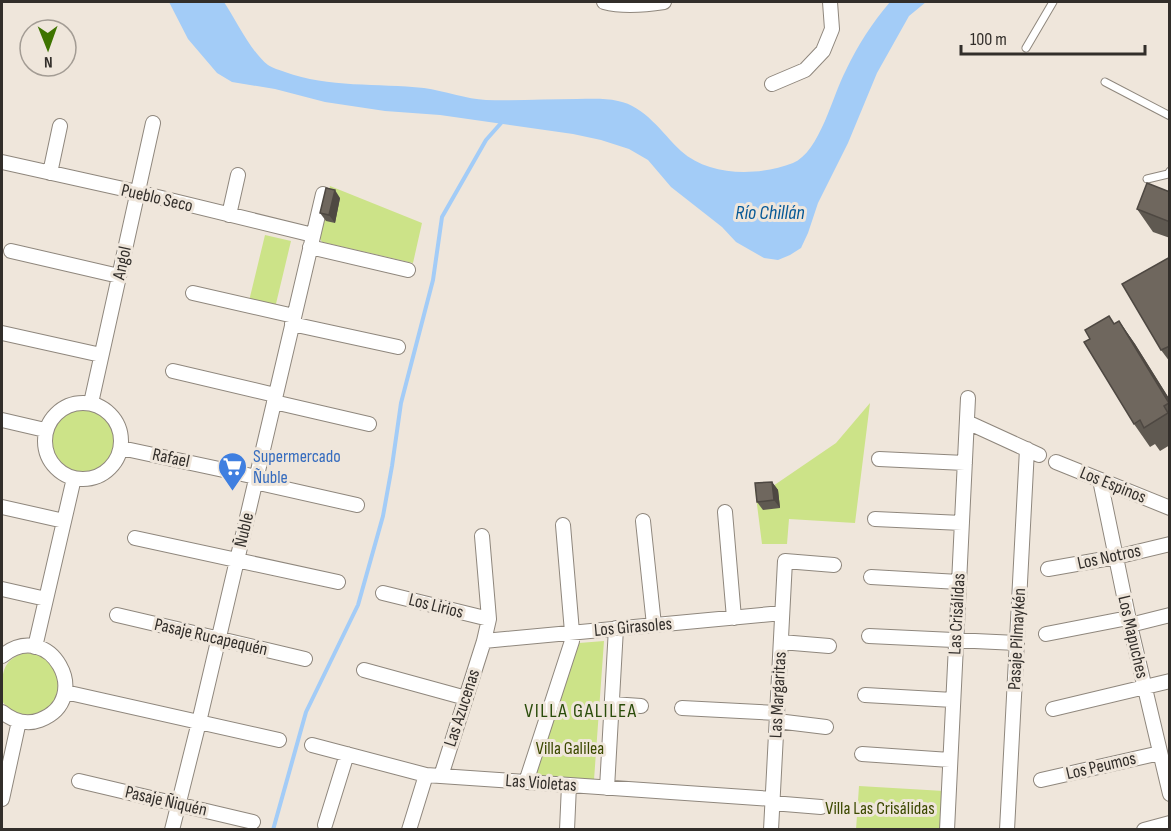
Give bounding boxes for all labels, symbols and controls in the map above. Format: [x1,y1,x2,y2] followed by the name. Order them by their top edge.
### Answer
[18,18,78,78] north arrow
[961,18,1146,56] scale bar
[970,29,1007,50] text: 100 m
[44,52,53,71] text: N
[119,180,195,216] street label: Pueblo Seco
[735,201,805,225] water label: Río Chillán
[108,244,136,283] street label: Angol
[150,444,192,472] street label: Rafael
[253,446,341,488] place label: Supermercado Ñuble
[216,450,248,492] supermarket icon: Supermercado Ñuble
[1077,462,1149,508] street label: Los Espinos
[230,511,258,549] street label: Ñuble
[1075,540,1143,574] street label: Los Notros
[944,573,970,655] street label: Las Crisálidas
[1004,587,1030,691] street label: Pasaje Pilmaykén
[406,589,466,623] street label: Los Lirios
[1113,593,1153,681] street label: Los Mapuches
[593,613,673,641] street label: Los Girasoles
[152,614,270,660] street label: Pasaje Rucapequén
[765,651,791,739] street label: Las Margaritas
[440,667,484,749] street label: Las Azucenas
[524,699,638,723] district label: VILLA GALILEA
[536,738,604,759] park label: Villa Galilea
[1064,748,1138,784] street label: Los Peumos
[505,770,577,796] street label: Las Violetas
[123,781,209,821] street label: Pasaje Ñiquén
[825,798,935,819] park label: Villa Las Crisálidas

